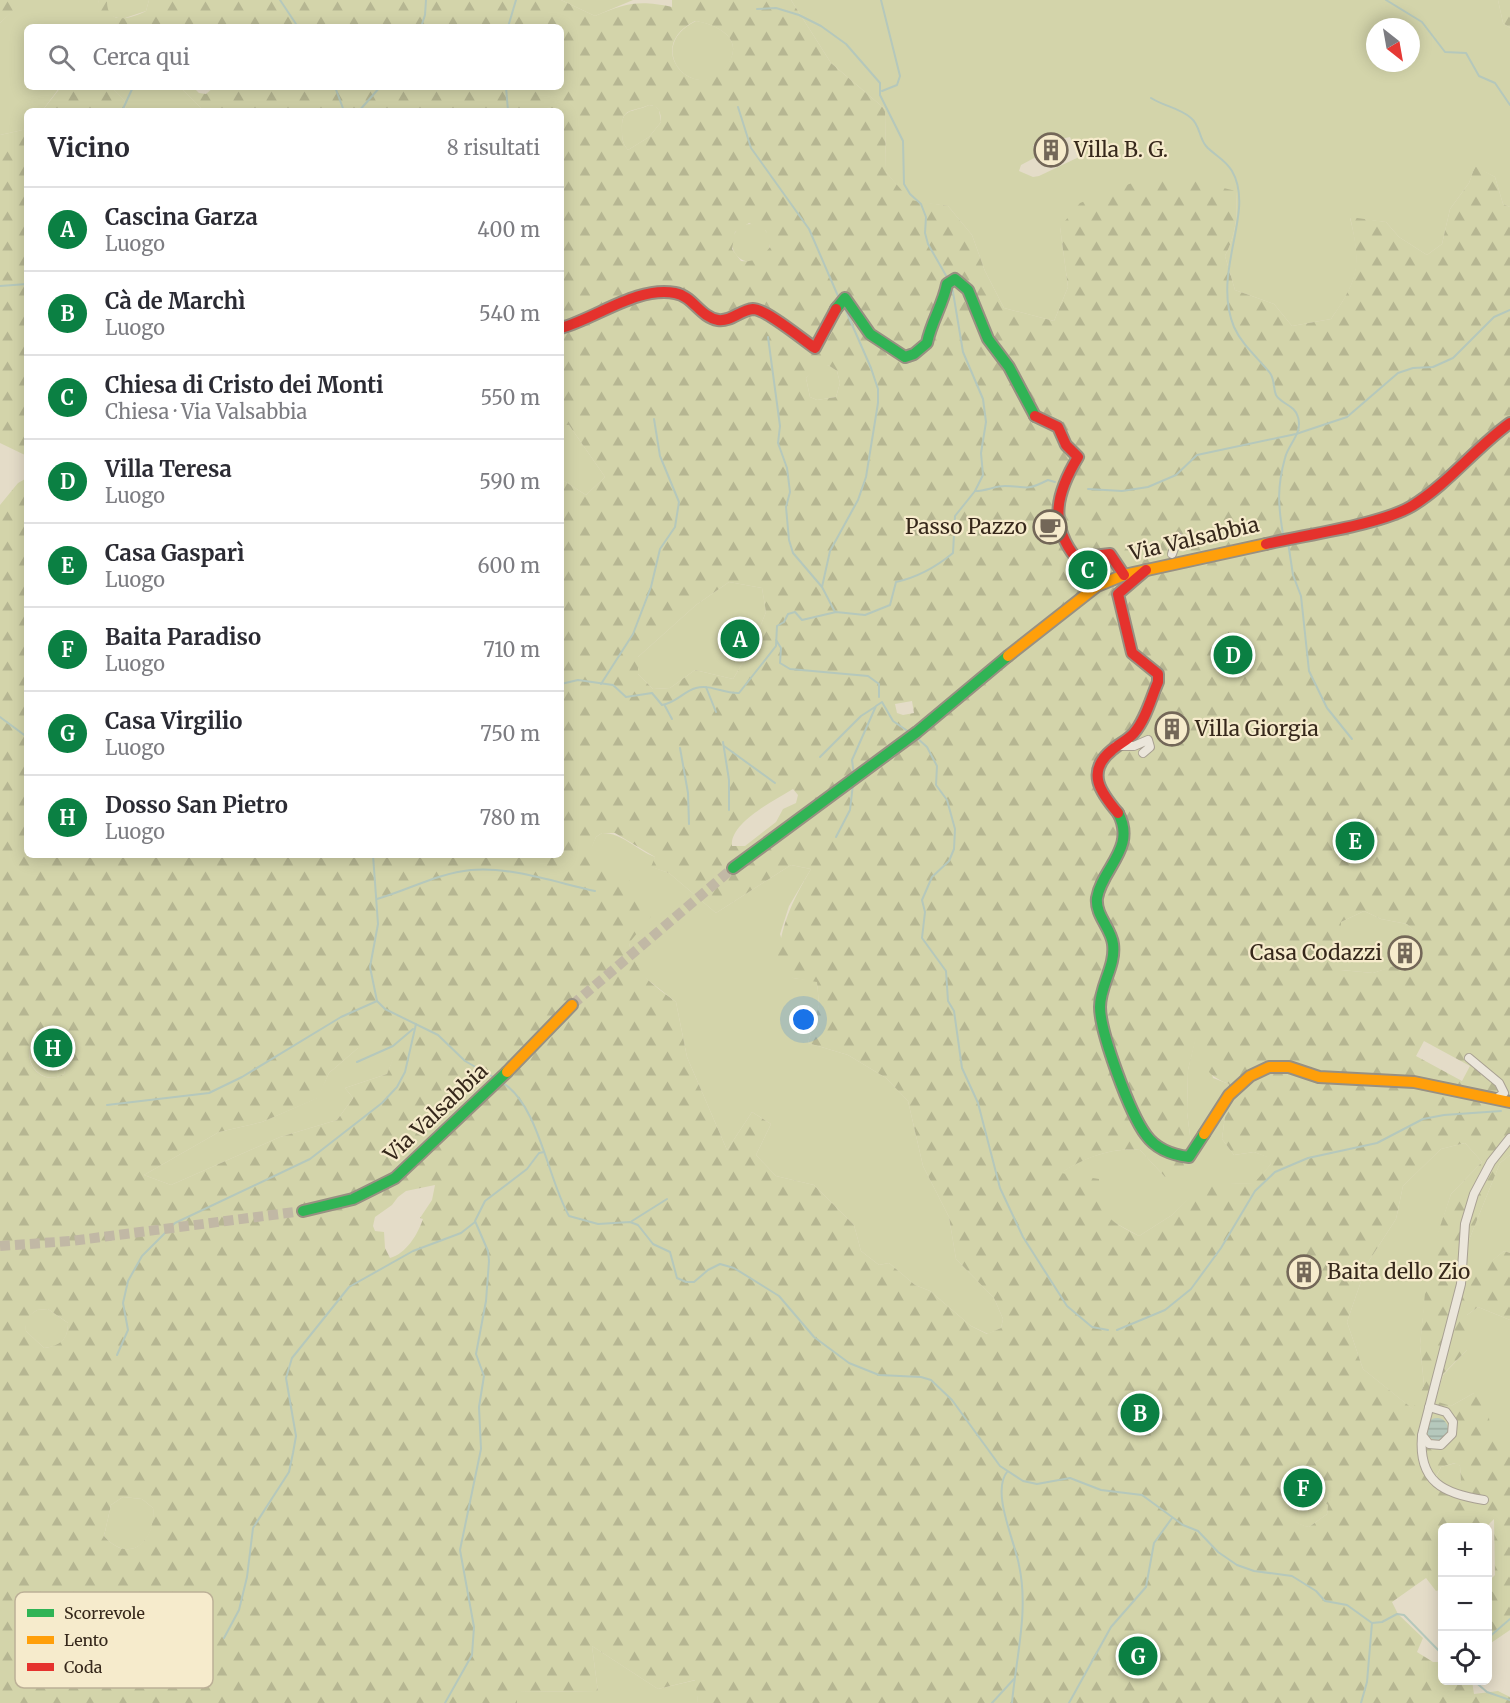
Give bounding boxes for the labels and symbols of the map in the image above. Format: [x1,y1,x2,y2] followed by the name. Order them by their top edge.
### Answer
[1366,18,1420,72] north arrow
[1033,132,1069,168] building icon: Villa B. G.
[1073,136,1168,163] place label: Villa B. G.
[1032,509,1068,545] cafe icon: Passo Pazzo
[1125,510,1262,567] street label: Via Valsabbia
[905,513,1027,540] place label: Passo Pazzo
[1068,548,1108,592] pin: C
[720,616,760,662] pin: A
[1214,632,1252,678] pin: D
[1154,711,1190,747] building icon: Villa Giorgia
[1194,715,1319,742] place label: Villa Giorgia
[1336,818,1374,864] pin: E
[1387,935,1423,971] building icon: Casa Codazzi
[1250,939,1382,966] place label: Casa Codazzi
[789,1005,818,1034] your location
[34,1026,72,1070] pin: H
[377,1058,493,1168] street label: Via Valsabbia
[1286,1254,1322,1290] building icon: Baita dello Zio
[1327,1258,1470,1285] place label: Baita dello Zio
[1120,1390,1160,1436] pin: B
[1284,1466,1322,1510] pin: F
[15,1592,213,1688] legend
[64,1603,145,1623] text: Scorrevole
[64,1630,108,1650] text: Lento
[1118,1634,1158,1678] pin: G
[64,1657,103,1677] text: Coda

